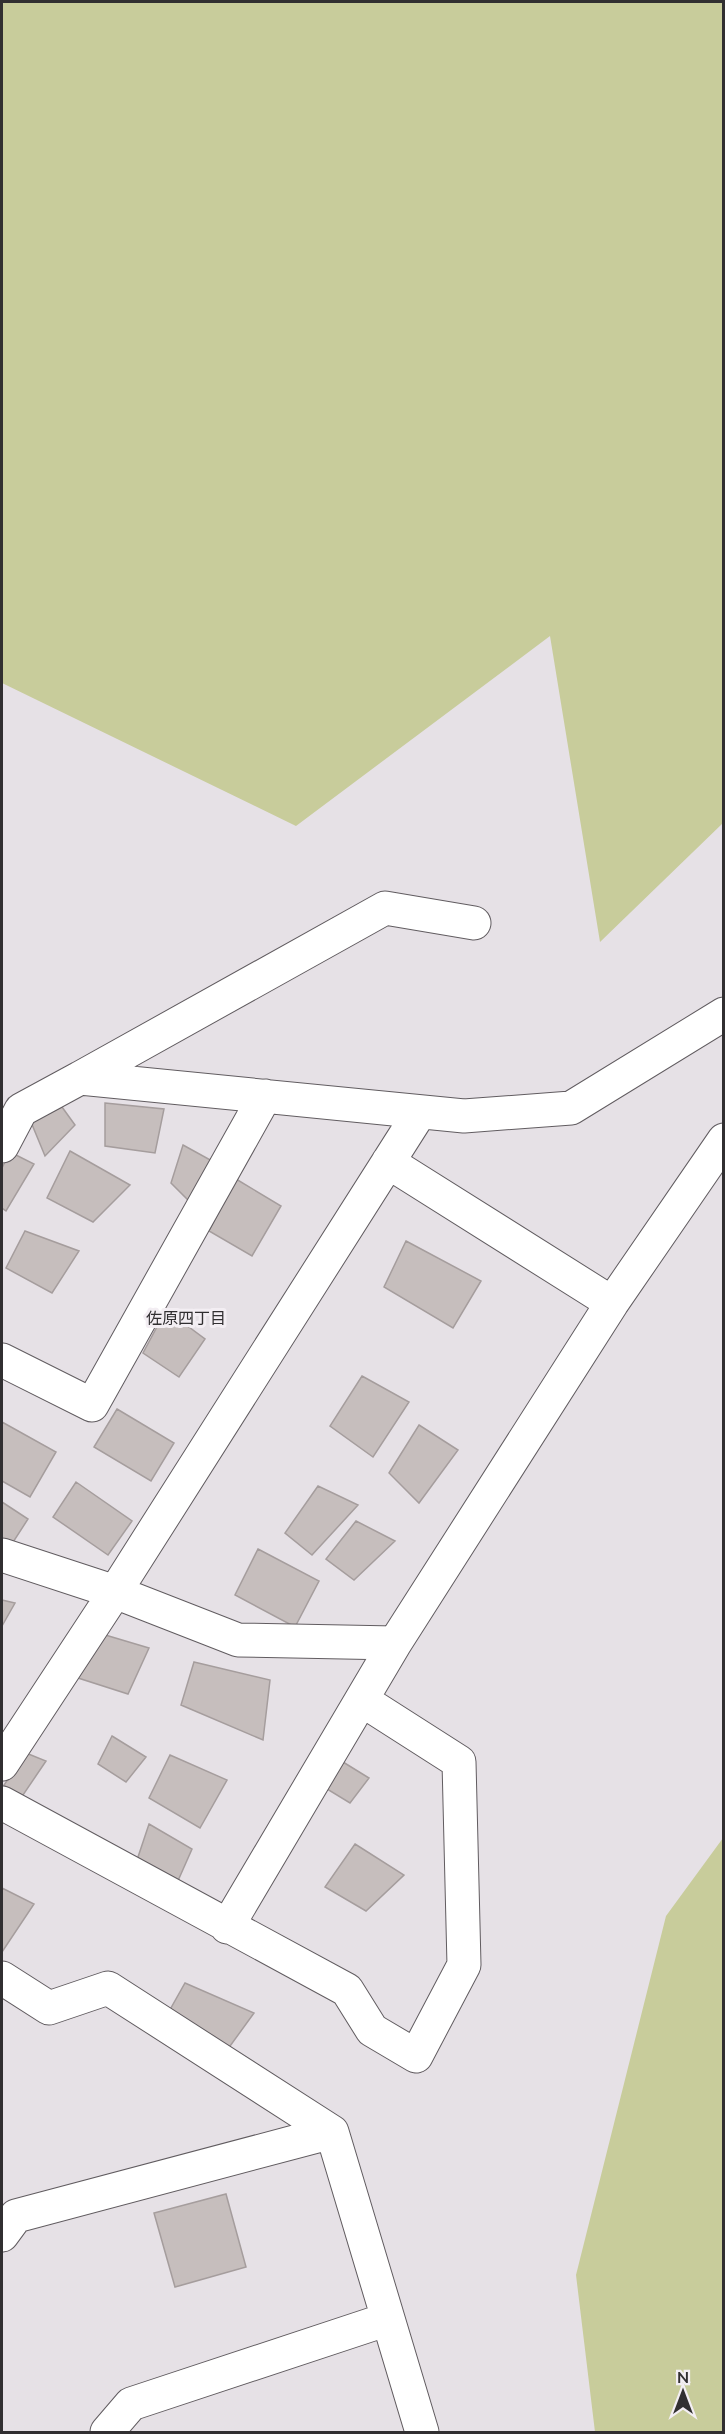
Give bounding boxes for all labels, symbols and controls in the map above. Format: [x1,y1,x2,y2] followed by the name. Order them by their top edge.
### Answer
[146,1308,226,1328] district label: 佐原四丁目
[653,2362,713,2422] north arrow
[677,2367,689,2387] text: N

